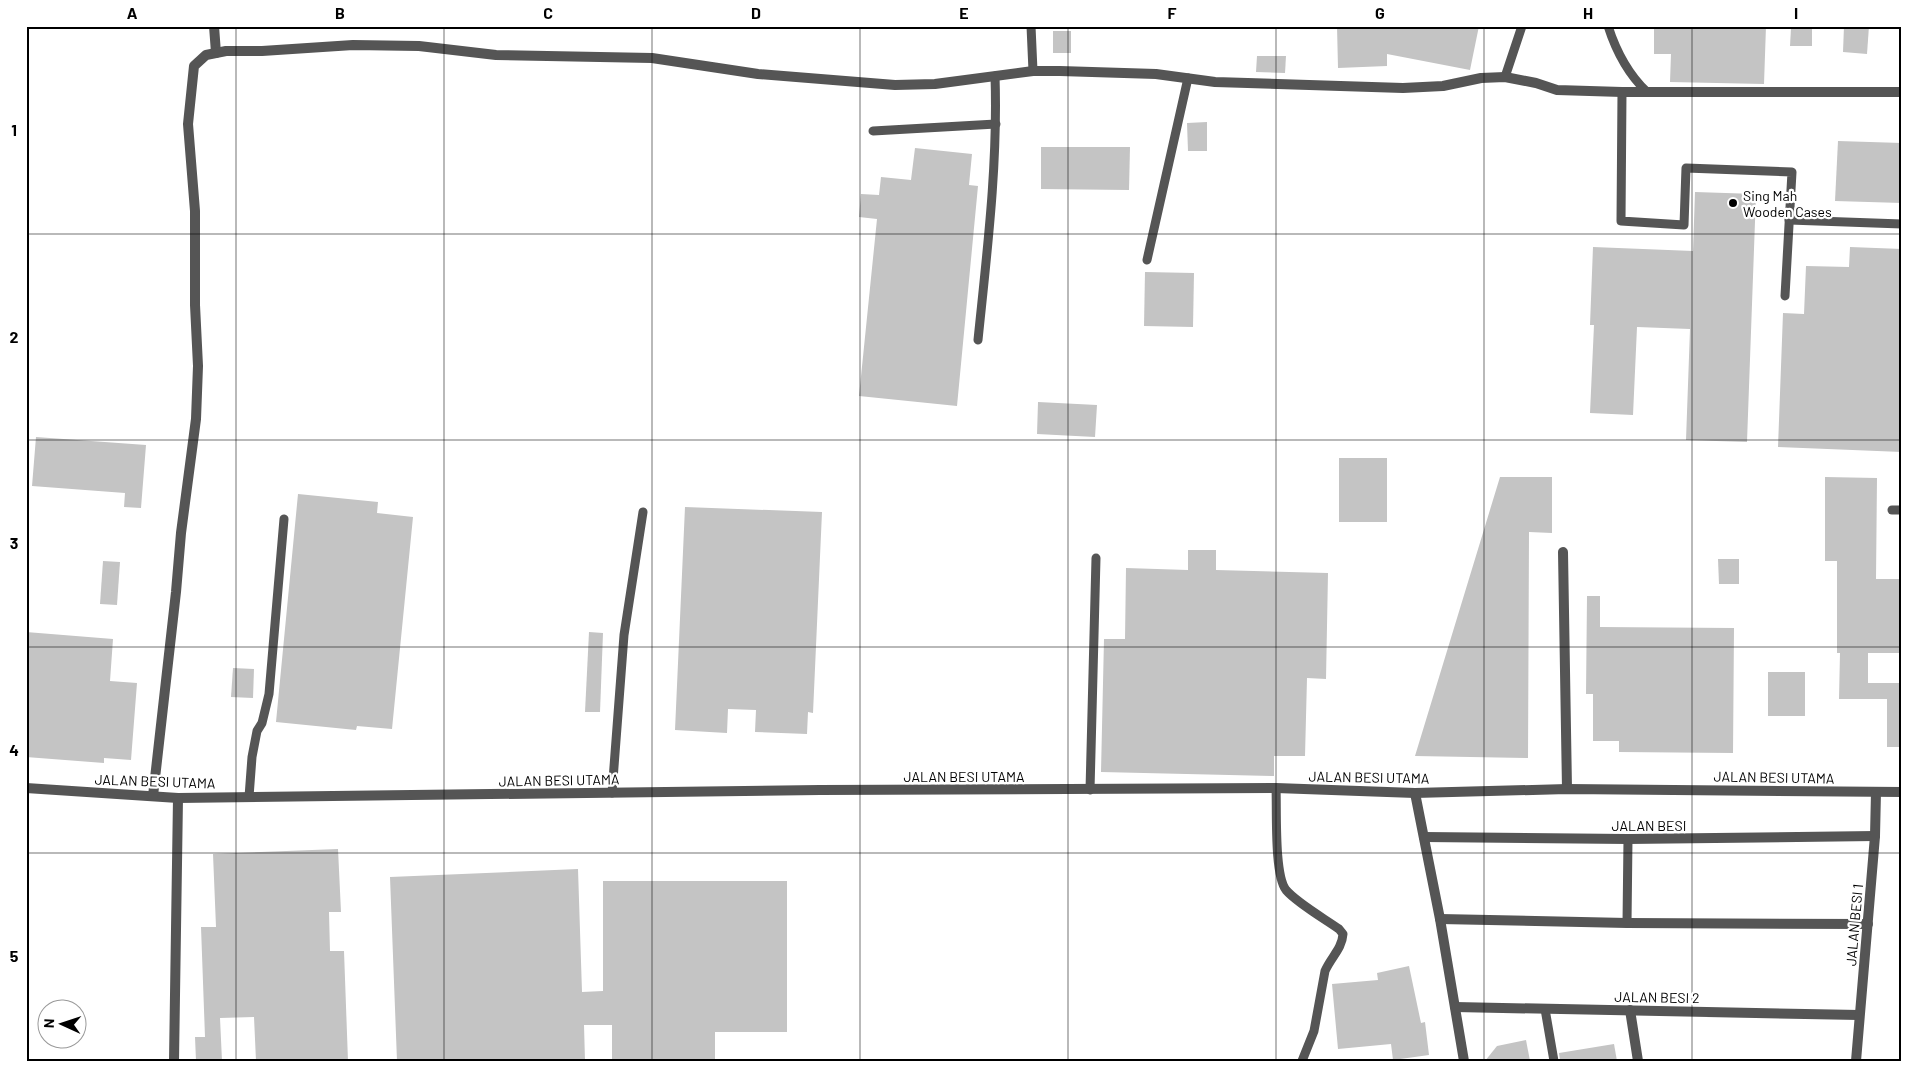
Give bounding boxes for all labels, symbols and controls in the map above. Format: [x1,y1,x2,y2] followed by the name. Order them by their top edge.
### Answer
[127,3,138,22] text: A
[335,3,345,22] text: B
[543,3,553,22] text: C
[751,3,761,22] text: D
[959,3,969,22] text: E
[1168,3,1177,22] text: F
[1375,3,1385,22] text: G
[1583,3,1593,22] text: H
[1794,3,1798,22] text: I
[11,120,17,139] text: 1
[1743,187,1832,220] place label: Sing Mah Wooden Cases
[1727,197,1739,209] marker: Sing Mah Wooden Cases
[10,327,19,346] text: 2
[10,533,18,552] text: 3
[9,740,19,759] text: 4
[1308,767,1430,787] street label: JALAN BESI UTAMA
[1713,767,1835,787] street label: JALAN BESI UTAMA
[904,768,1025,785] street label: JALAN BESI UTAMA
[94,770,216,792] street label: JALAN BESI UTAMA
[498,770,620,790] street label: JALAN BESI UTAMA
[1612,817,1686,834] street label: JALAN BESI
[1842,883,1866,967] street label: JALAN BESI 1
[10,946,19,965] text: 5
[1614,988,1700,1006] street label: JALAN BESI 2
[38,1000,88,1050] north arrow
[40,1018,57,1028] text: N

